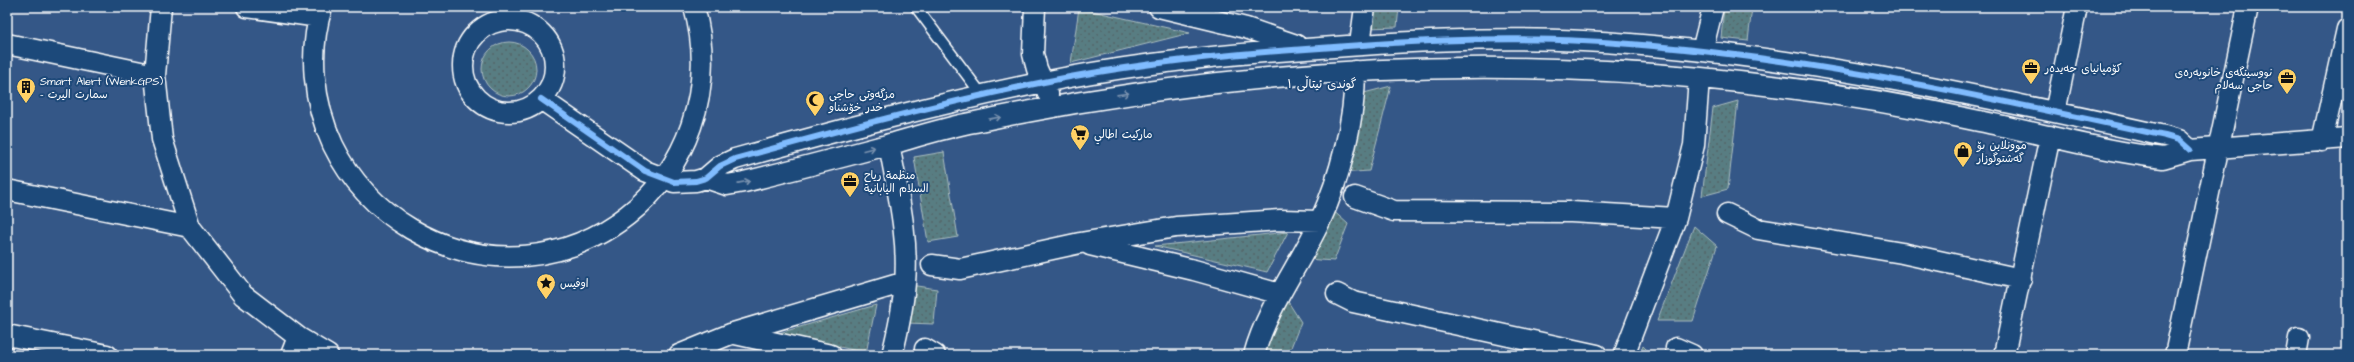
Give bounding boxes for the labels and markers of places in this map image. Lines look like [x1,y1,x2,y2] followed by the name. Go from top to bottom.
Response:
[2020,57,2042,85] office icon: کۆمپانیای حەیدەر
[2044,61,2122,76] place label: کۆمپانیای حەیدەر
[2175,65,2273,94] place label: نووسینگەی خانوبەرەی حاجی سەلام
[2276,67,2298,95] office icon: نووسینگەی خانوبەرەی حاجی سەلام
[40,74,163,102] place label: Smart Alert (WenkGPS) - سمارت اليرت
[15,76,37,104] building icon: Smart Alert (WenkGPS) - سمارت اليرت
[828,87,895,115] place label: مزگه‌وتی حاجی خدر خۆشناو
[804,89,826,117] mosque icon: مزگه‌وتی حاجی خدر خۆشناو
[1069,123,1091,151] supermarket icon: ماركيت اطالي
[1094,127,1152,145] place label: ماركيت اطالي
[1976,138,2027,166] place label: موونلاین بۆ گەشتوگوزار
[1952,140,1974,168] shop icon: موونلاین بۆ گەشتوگوزار
[864,168,929,197] place label: منظمة رياح السلام اليابانية
[839,170,861,198] office icon: منظمة رياح السلام اليابانية
[535,272,557,300] place icon: اوفيس
[560,276,588,291] place label: اوفيس

